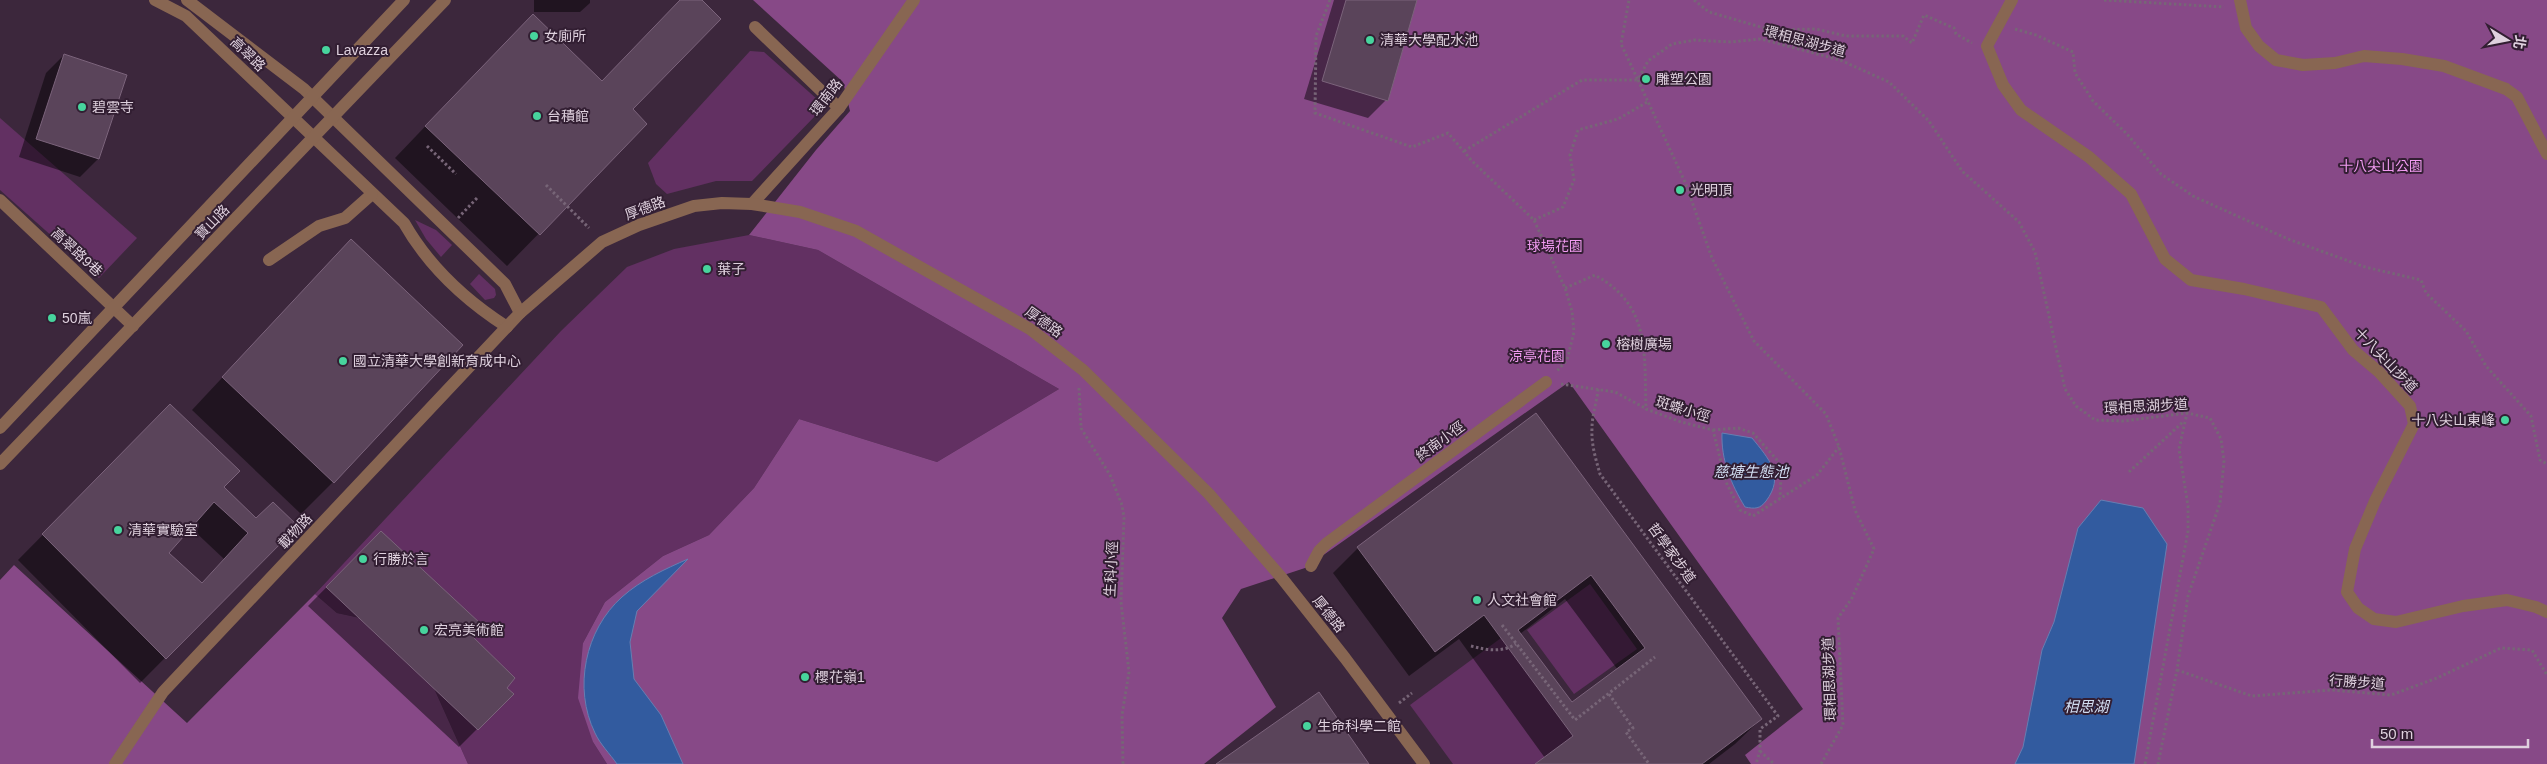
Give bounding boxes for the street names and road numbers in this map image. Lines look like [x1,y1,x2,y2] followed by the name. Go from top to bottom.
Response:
[1762,22,1848,60] street label: 環相思湖步道
[227,34,269,74] street label: 高翠路
[807,76,845,118] street label: 環南路
[623,193,667,223] street label: 厚德路
[192,201,232,243] street label: 寶山路
[48,224,106,280] street label: 高翠路9巷
[1022,303,1066,341] street label: 厚德路
[2351,324,2421,396] street label: 十八尖山步道
[1654,393,1712,425] street label: 斑蝶小徑
[2104,396,2188,416] street label: 環相思湖步道
[1413,418,1467,464] street label: 終南小徑
[275,510,315,552] street label: 載物路
[1645,520,1699,586] street label: 哲學家步道
[1102,541,1120,597] street label: 生科小徑
[1310,593,1348,635] street label: 厚德路
[1820,637,1838,721] street label: 環相思湖步道
[2329,672,2385,692] street label: 行勝步道

